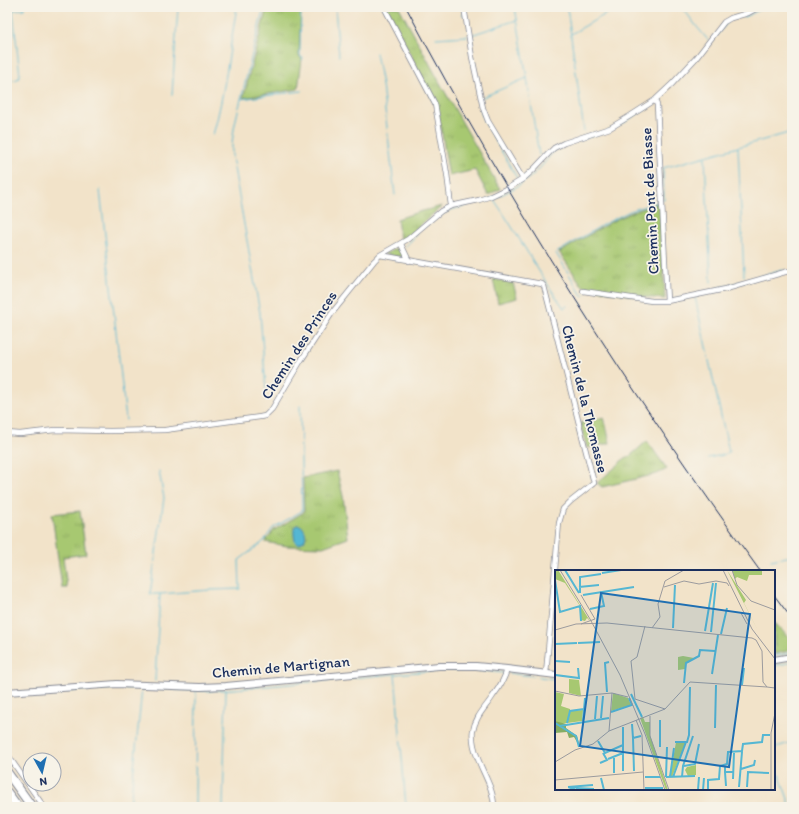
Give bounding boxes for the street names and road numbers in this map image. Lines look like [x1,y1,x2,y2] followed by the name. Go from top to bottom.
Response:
[637,127,663,275] street label: Chemin Pont de Biasse
[257,287,341,403] street label: Chemin des Princes
[558,323,612,475] street label: Chemin de la Thomasse
[211,652,351,682] street label: Chemin de Martignan

